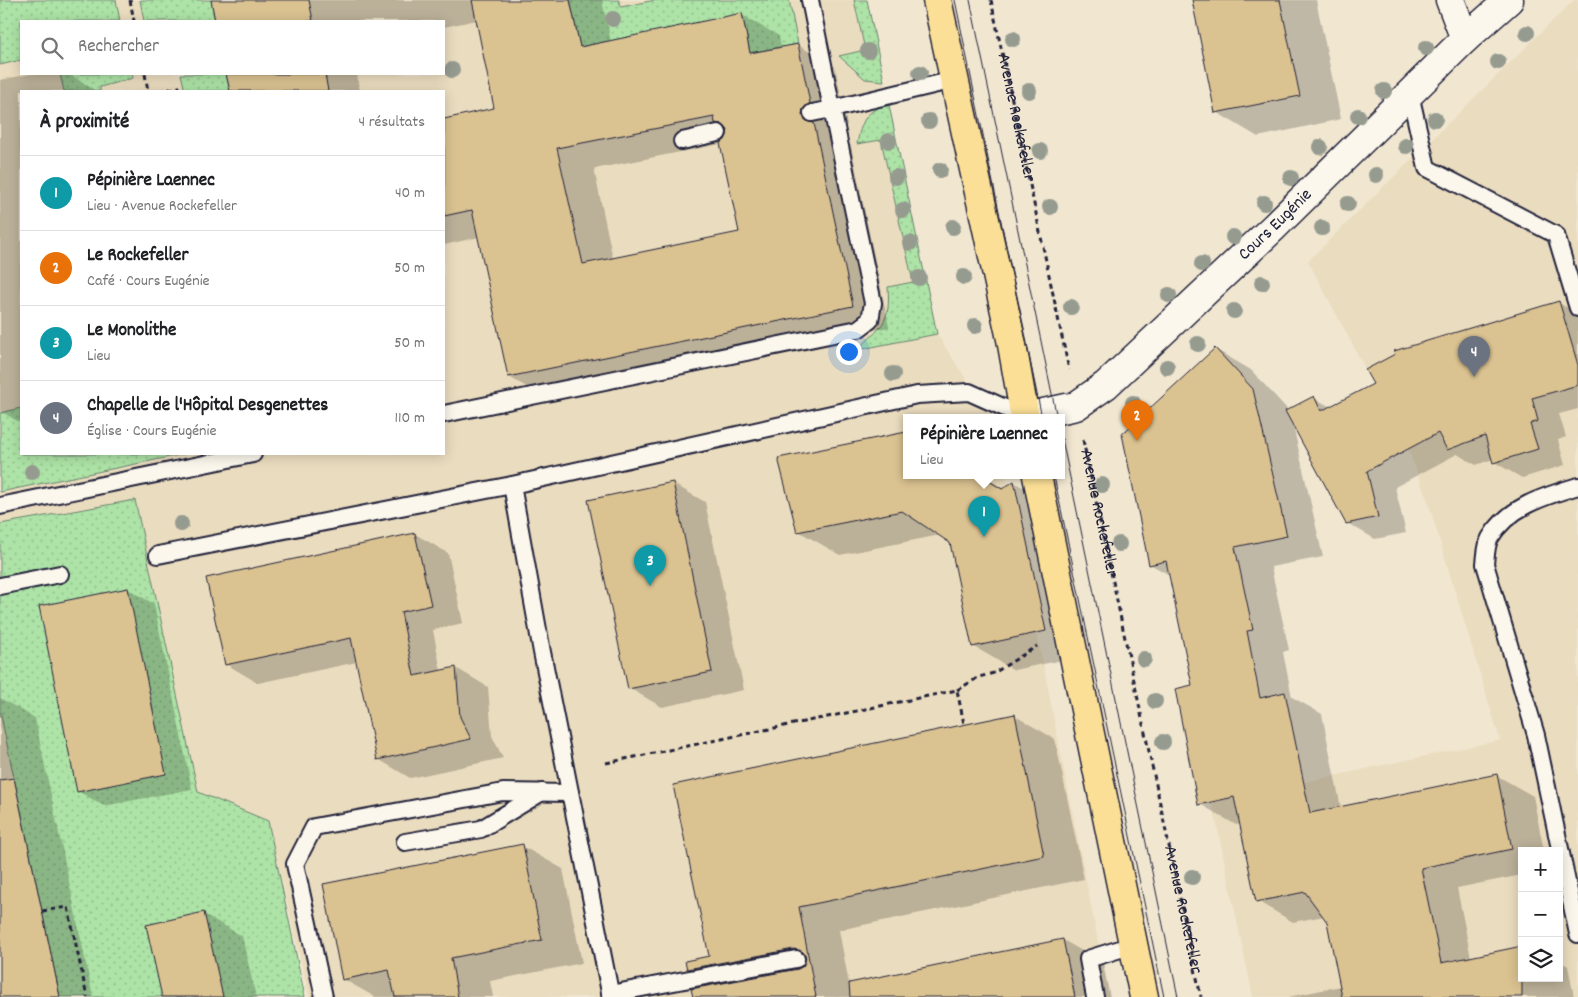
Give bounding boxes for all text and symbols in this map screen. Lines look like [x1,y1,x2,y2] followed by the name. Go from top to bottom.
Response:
[20,20,445,75] search box
[38,34,66,62] icon: search
[78,34,159,61] text: Rechercher
[990,51,1041,184] street label: Avenue Rockefeller
[40,108,129,138] text: À proximité
[358,111,425,134] text: 4 résultats
[87,168,215,195] text: Pépinière Laennec
[54,182,58,205] text: 1
[395,182,425,205] text: 40 m
[1233,183,1318,267] street label: Cours Eugénie
[87,195,237,218] text: Lieu · Avenue Rockefeller
[87,243,188,270] text: Le Rockefeller
[53,257,60,280] text: 2
[394,257,425,280] text: 50 m
[87,270,210,293] text: Café · Cours Eugénie
[87,318,176,345] text: Le Monolithe
[52,332,60,355] text: 3
[394,332,425,355] text: 50 m
[1458,336,1490,377] pin: 4
[836,339,862,365] your location
[87,345,110,368] text: Lieu
[87,393,328,420] text: Chapelle de l'Hôpital Desgenettes
[1121,400,1153,441] pin: 2
[53,407,59,430] text: 4
[395,407,425,430] text: 110 m
[903,414,1065,479] popup
[87,420,216,443] text: Église · Cours Eugénie
[920,422,1048,449] text: Pépinière Laennec
[1073,447,1124,580] street label: Avenue Rockefeller
[920,449,943,472] text: Lieu
[968,496,1000,537] pin: 1
[634,545,666,586] pin: 3
[1157,843,1208,976] street label: Avenue Rockefeller
[1518,847,1563,982] map controls
[1518,847,1563,892] button: +
[1518,892,1563,937] button: −
[1518,937,1563,982] button: layers

